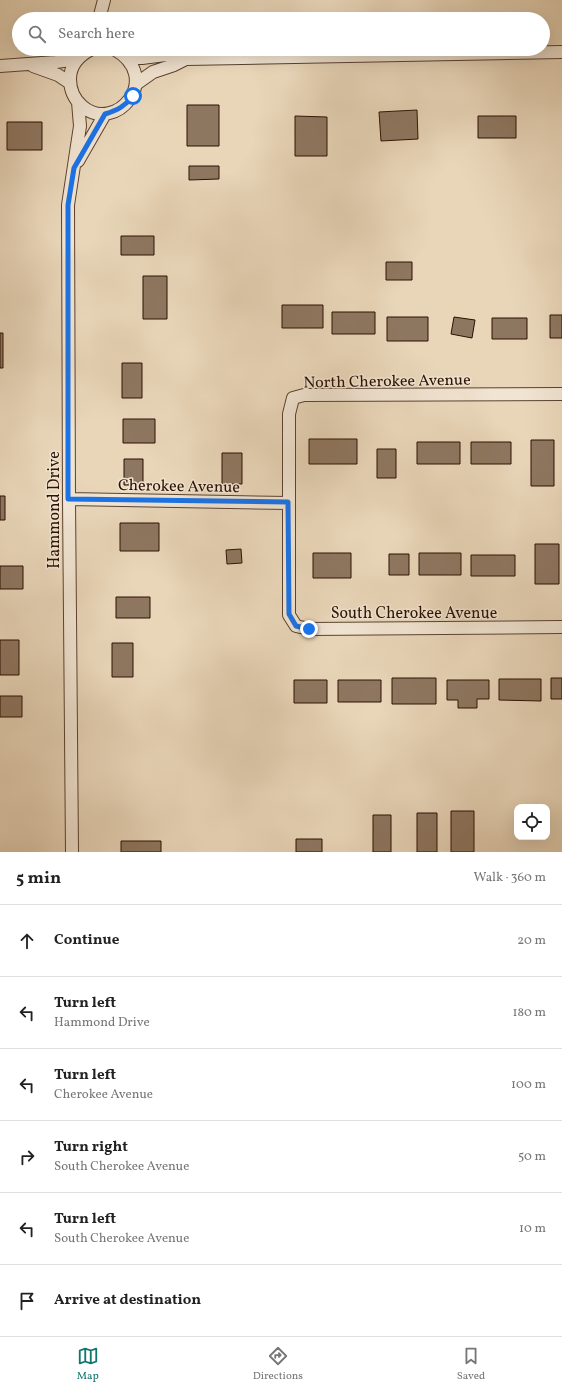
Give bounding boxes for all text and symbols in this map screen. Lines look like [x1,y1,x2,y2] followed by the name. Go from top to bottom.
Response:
[12,12,550,56] search box
[26,23,48,45] icon: search
[58,24,135,45] text: Search here
[124,87,142,105] route start
[303,370,471,394] street label: North Cherokee Avenue
[44,451,66,569] street label: Hammond Drive
[118,475,240,499] street label: Cherokee Avenue
[331,603,497,625] street label: South Cherokee Avenue
[300,620,318,638] route end
[514,804,550,840] map controls
[514,804,550,840] button: locate
[16,867,61,890] text: 5 min
[474,869,546,887] text: Walk · 360 m
[16,930,38,952] icon: ahead
[54,930,119,951] text: Continue
[517,932,546,950] text: 20 m
[54,993,116,1014] text: Turn left
[16,1002,38,1024] icon: left
[512,1004,546,1022] text: 180 m
[54,1014,150,1032] text: Hammond Drive
[54,1065,116,1086] text: Turn left
[16,1074,38,1096] icon: left
[511,1076,546,1094] text: 100 m
[54,1086,153,1104] text: Cherokee Avenue
[54,1137,128,1158] text: Turn right
[16,1146,38,1168] icon: right
[518,1148,546,1166] text: 50 m
[54,1158,189,1176] text: South Cherokee Avenue
[54,1209,116,1230] text: Turn left
[16,1218,38,1240] icon: left
[519,1220,546,1238] text: 10 m
[54,1230,189,1248] text: South Cherokee Avenue
[16,1290,38,1312] icon: arrive
[54,1290,201,1311] text: Arrive at destination
[77,1345,99,1384] tab: Map
[253,1345,303,1384] tab: Directions
[457,1345,485,1384] tab: Saved

